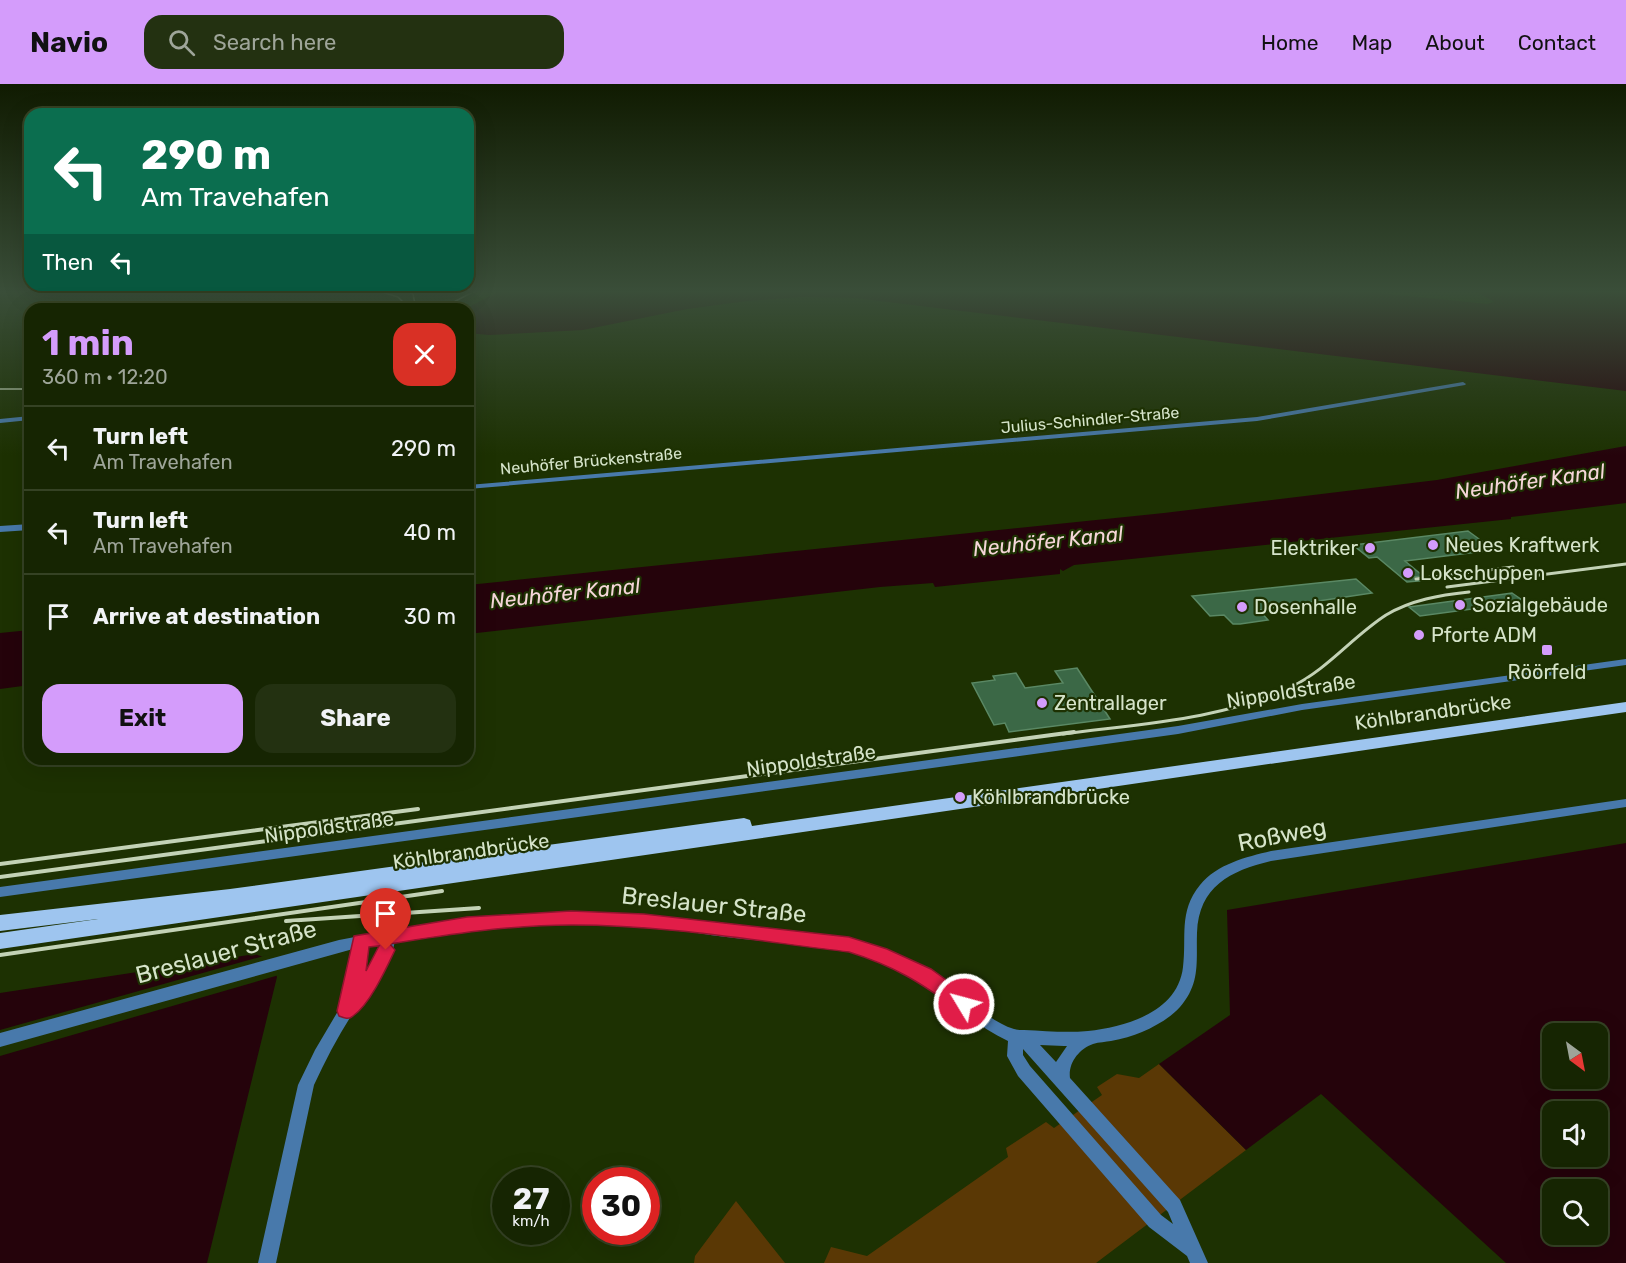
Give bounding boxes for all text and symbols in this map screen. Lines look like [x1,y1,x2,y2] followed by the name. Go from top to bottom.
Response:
[144,15,564,69] search box
[30,26,108,59] text: Navio
[165,26,198,59] icon: search
[213,29,336,56] text: Search here
[1261,30,1318,55] text: Home
[1351,30,1392,55] text: Map
[1425,30,1485,55] text: About
[1518,30,1596,55] text: Contact
[141,130,271,180] text: 290 m
[42,132,120,210] icon: left
[141,181,330,213] text: Am Travehafen
[105,246,138,279] icon: left
[42,249,93,276] text: Then
[42,321,134,364] text: 1 min
[393,323,456,386] button: close
[42,365,168,389] text: 360 m · 12:20
[1000,403,1180,437] street label: Julius-Schindler-Straße
[93,423,188,450] text: Turn left
[42,432,75,465] icon: left
[391,435,456,462] text: 290 m
[499,444,683,478] street label: Neuhöfer Brückenstraße
[93,450,233,474] text: Am Travehafen
[1454,458,1607,504] water label: Neuhöfer Kanal
[93,507,188,534] text: Turn left
[42,516,75,549] icon: left
[403,519,456,546] text: 40 m
[972,521,1125,561] water label: Neuhöfer Kanal
[1445,533,1600,557] place label: Neues Kraftwerk
[93,534,233,558] text: Am Travehafen
[1271,536,1358,560] place label: Elektriker
[1426,538,1440,552] marker: Neues Kraftwerk
[1363,541,1377,555] marker: Elektriker
[1420,561,1545,585] place label: Lokschuppen
[1401,566,1415,580] marker: Lokschuppen
[489,573,642,613] water label: Neuhöfer Kanal
[1472,593,1608,617] place label: Sozialgebäude
[1254,595,1357,619] place label: Dosenhalle
[1453,598,1467,612] marker: Sozialgebäude
[42,600,75,633] icon: arrive
[1235,600,1249,614] marker: Dosenhalle
[93,603,320,630] text: Arrive at destination
[404,603,456,630] text: 30 m
[1431,623,1537,647] place label: Pforte ADM
[1412,628,1426,642] marker: Pforte ADM
[1540,643,1554,657] marker: Röörfeld
[1507,660,1587,684] place label: Röörfeld
[1225,669,1357,713] street label: Nippoldstraße
[42,684,243,753] button: Exit
[255,684,456,753] button: Share
[1353,689,1513,735] street label: Köhlbrandbrücke
[1054,691,1167,715] place label: Zentrallager
[1035,696,1049,710] marker: Zentrallager
[745,739,877,781] street label: Nippoldstraße
[972,785,1130,809] place label: Köhlbrandbrücke
[953,790,967,804] marker: Köhlbrandbrücke
[263,806,395,848] street label: Nippoldstraße
[1235,813,1329,857] street label: Roßweg
[391,828,551,874] street label: Köhlbrandbrücke
[620,881,808,929] street label: Breslauer Straße
[360,888,411,950] pin
[369,897,402,930] icon: arrive
[133,914,319,990] street label: Breslauer Straße
[932,972,996,1036] position arrow
[1542,1023,1608,1089] north arrow
[1542,1023,1608,1245] map controls
[1542,1101,1608,1167] button: sound
[582,1167,660,1245] speed limit sign: 30
[1542,1179,1608,1245] button: search
[513,1181,549,1217] text: 27
[512,1212,550,1230] text: km/h

